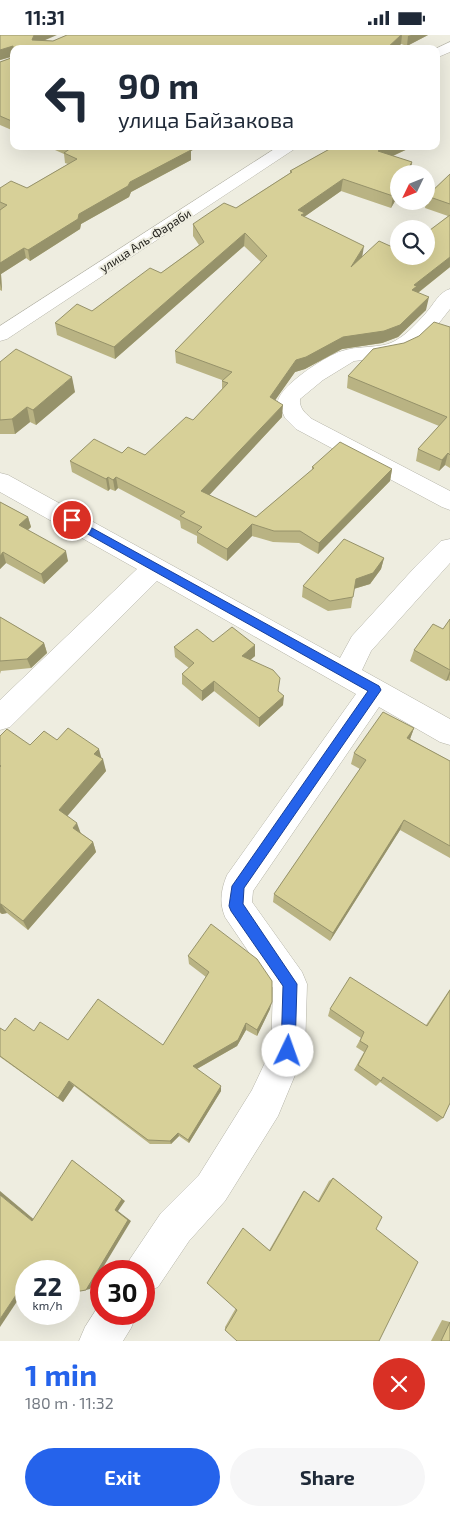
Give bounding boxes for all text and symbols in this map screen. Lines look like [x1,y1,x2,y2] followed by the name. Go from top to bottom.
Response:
[25,6,65,29] text: 11:31
[118,64,199,106] text: 90 m
[35,65,100,130] icon: left
[118,106,294,132] text: улица Байзакова
[390,165,435,210] north arrow
[390,165,435,265] map controls
[97,205,194,276] street label: улица Аль-Фараби
[390,220,435,265] button: search
[51,499,93,541] pin
[58,506,86,534] icon: arrive
[261,1024,313,1076] position arrow
[90,1260,155,1325] speed limit sign: 30
[33,1271,62,1301] text: 22
[33,1298,62,1312] text: km/h
[25,1356,97,1392] text: 1 min
[373,1358,425,1410] button: close
[25,1393,114,1412] text: 180 m · 11:32
[25,1448,220,1506] button: Exit
[230,1448,425,1506] button: Share

